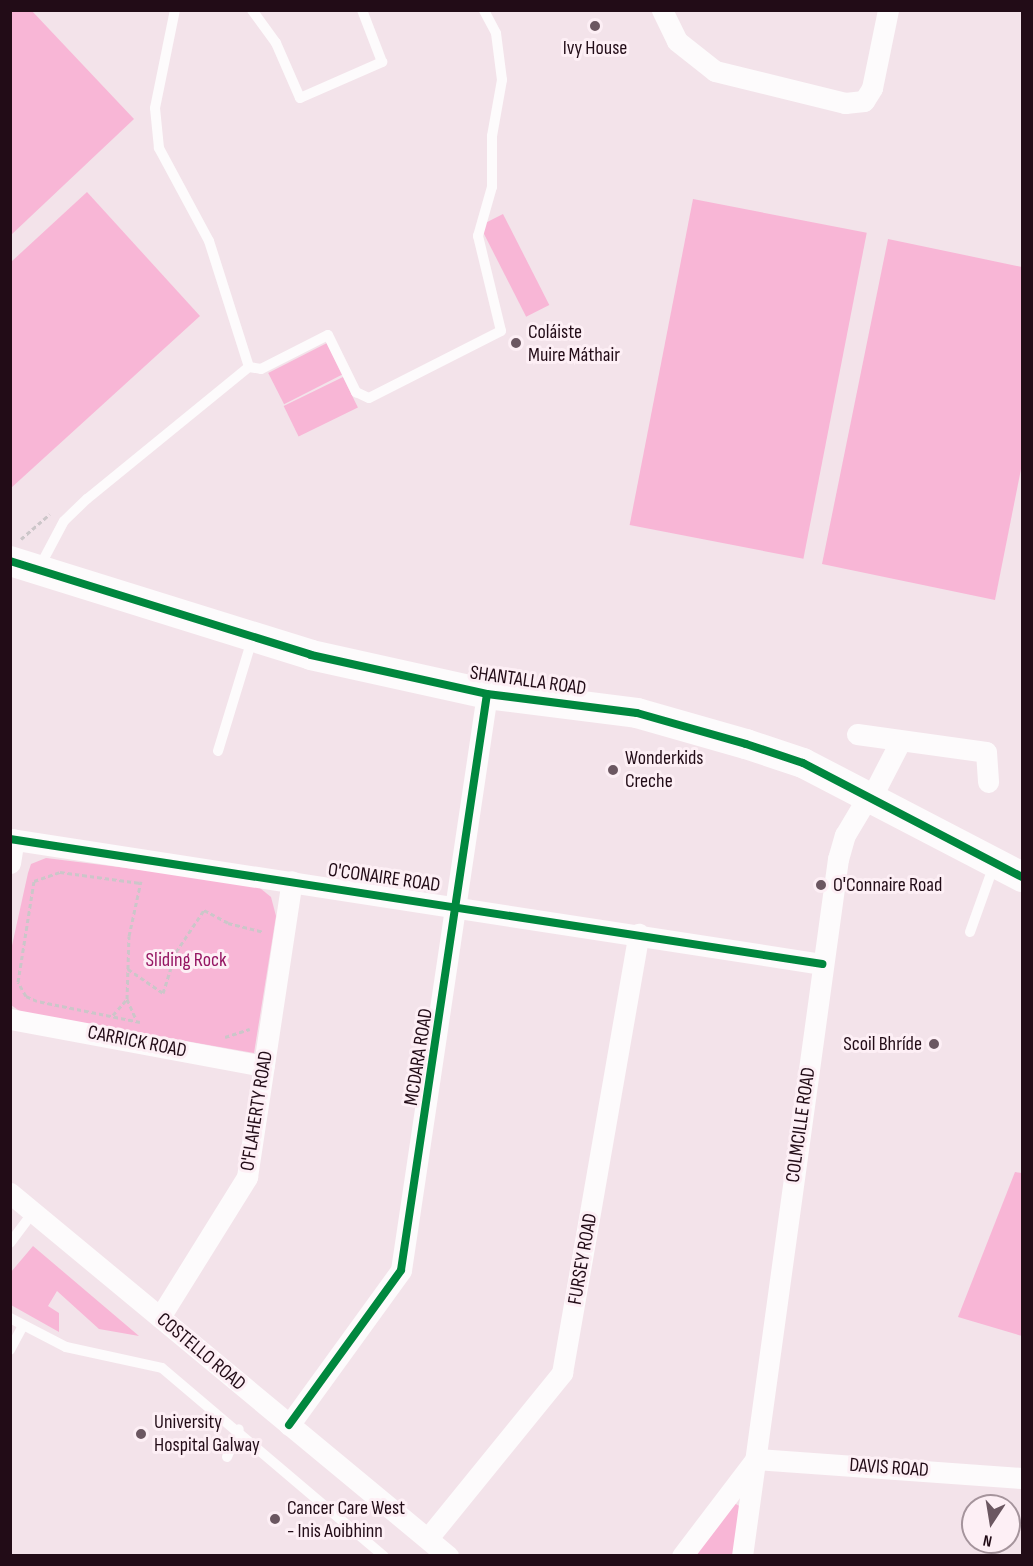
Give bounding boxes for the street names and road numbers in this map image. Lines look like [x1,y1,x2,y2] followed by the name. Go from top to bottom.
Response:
[468,661,588,701] street label: SHANTALLA ROAD
[326,858,442,898] street label: O'CONAIRE ROAD
[399,1007,439,1107] street label: MCDARA ROAD
[86,1021,188,1063] street label: CARRICK ROAD
[236,1049,278,1173] street label: O'FLAHERTY ROAD
[781,1066,821,1184] street label: COLMCILLE ROAD
[563,1211,603,1307] street label: FURSEY ROAD
[152,1308,250,1396] street label: COSTELLO ROAD
[848,1453,930,1483] street label: DAVIS ROAD

